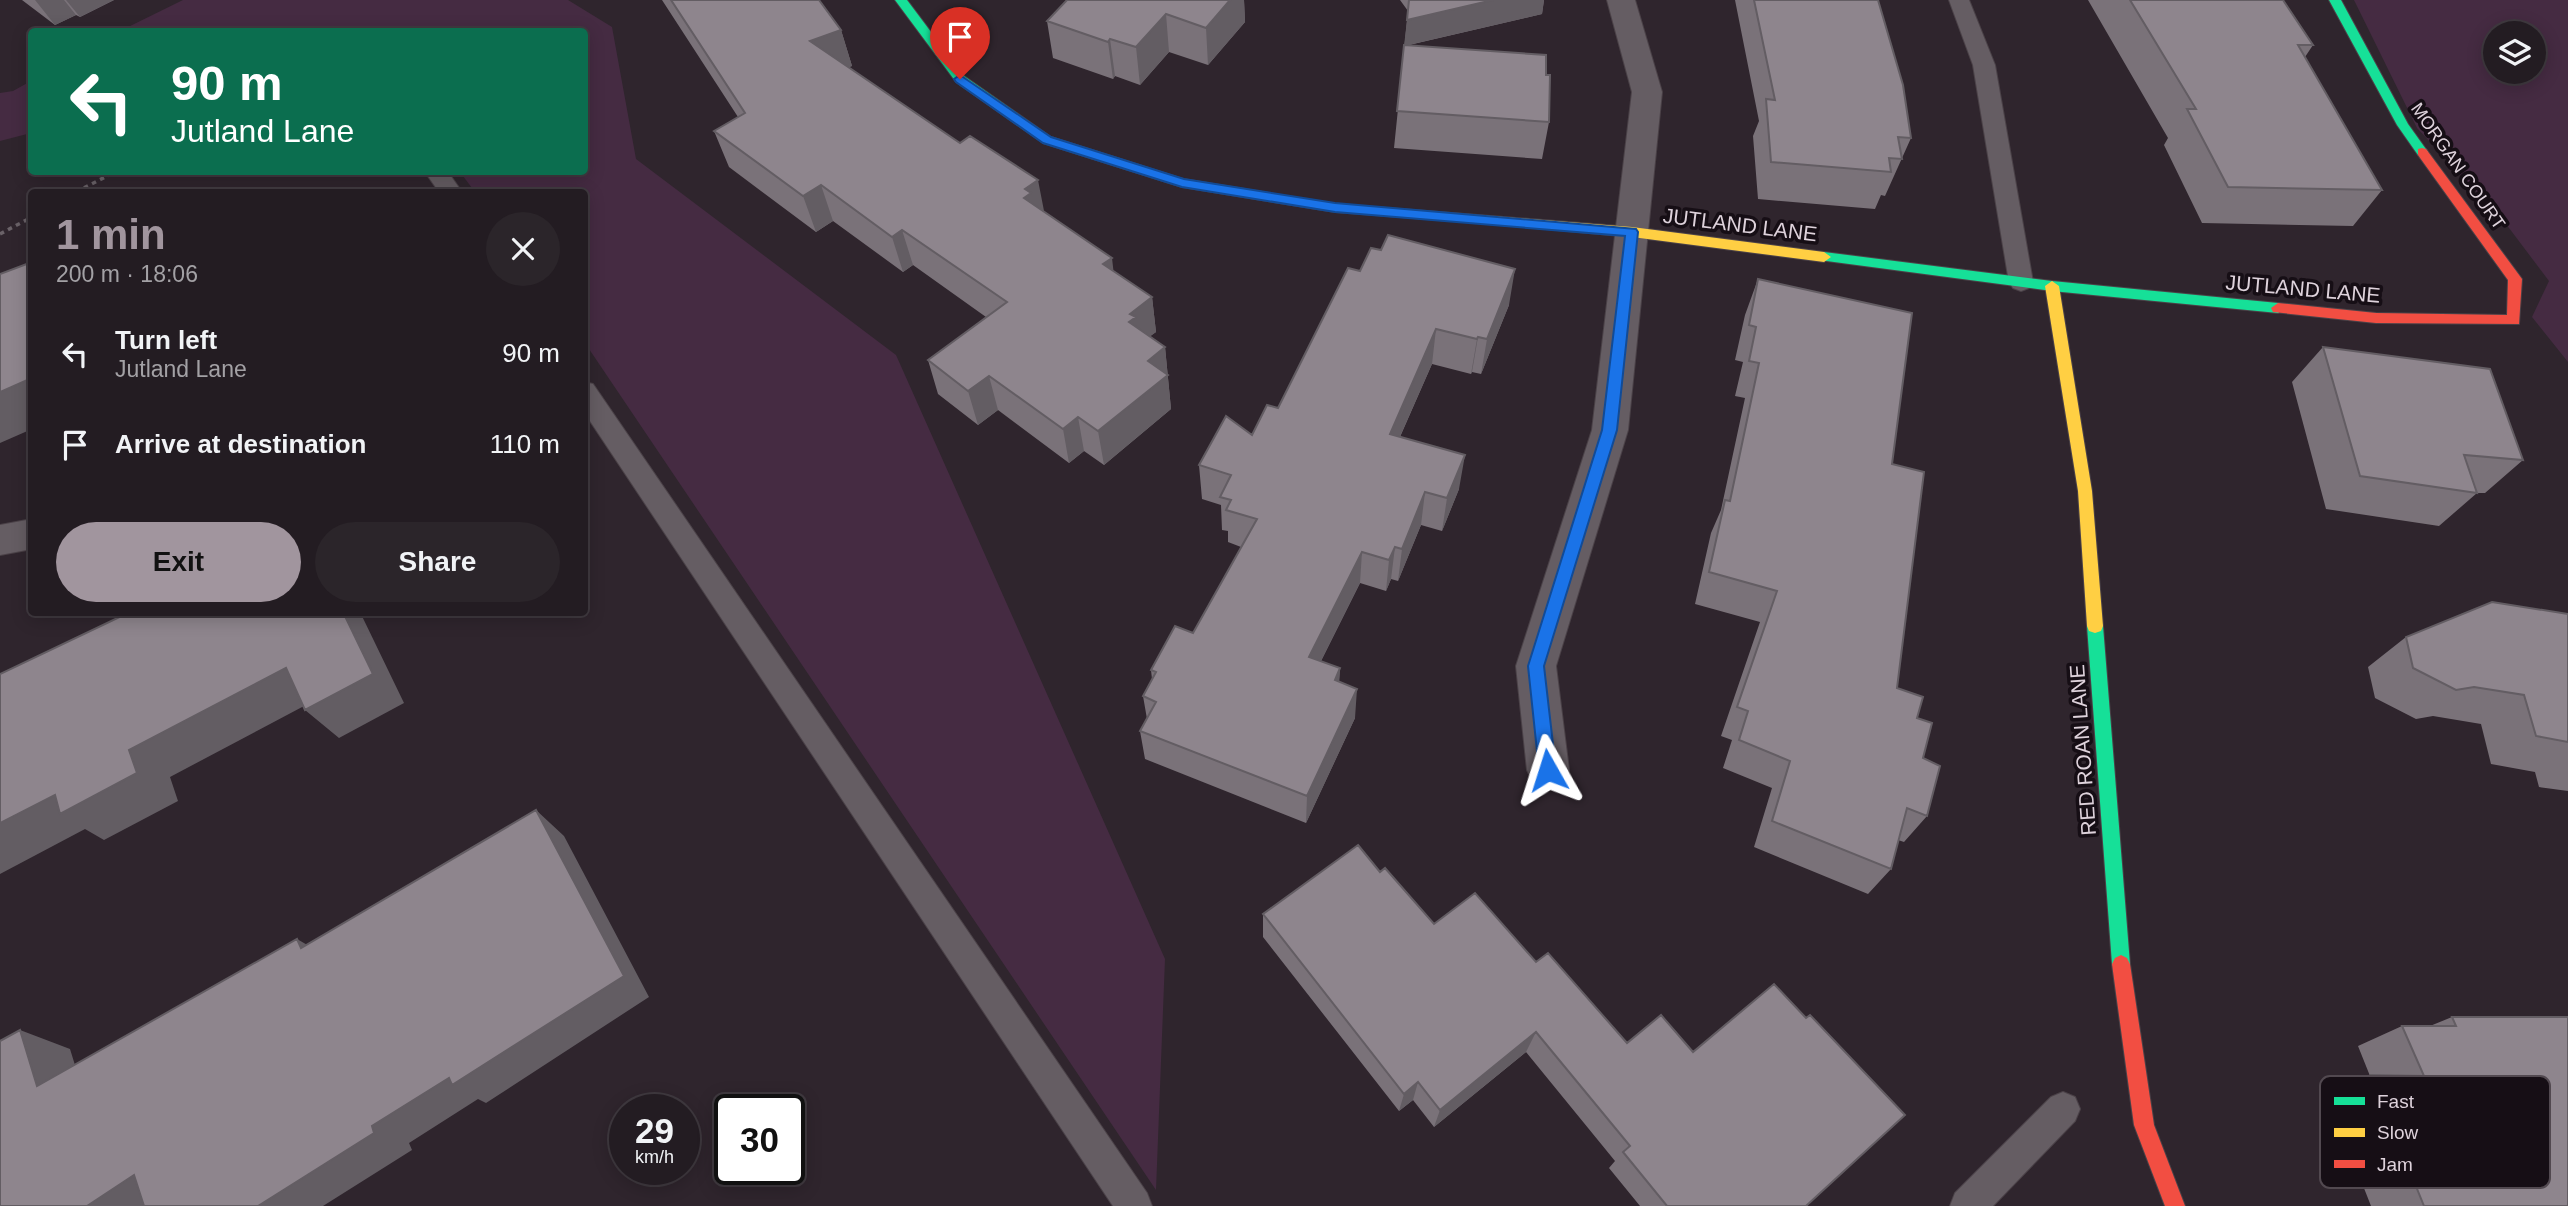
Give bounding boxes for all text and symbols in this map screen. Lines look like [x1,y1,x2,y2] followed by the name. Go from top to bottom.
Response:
[930,7,990,79] pin
[941,18,979,56] icon: arrive
[2483,21,2546,84] map controls
[2483,21,2546,84] button: layers
[56,56,147,147] icon: left
[171,56,283,110] text: 90 m
[2407,99,2509,233] street label: MORGAN COURT
[171,113,354,149] text: Jutland Lane
[1662,204,1818,245] street label: JUTLAND LANE
[56,211,166,258] text: 1 min
[486,212,560,286] button: close
[56,261,198,287] text: 200 m · 18:06
[2225,270,2381,307] street label: JUTLAND LANE
[115,325,217,355] text: Turn left
[56,335,94,373] icon: left
[502,338,560,368] text: 90 m
[115,356,247,382] text: Jutland Lane
[56,426,94,464] icon: arrive
[115,429,366,459] text: Arrive at destination
[490,429,560,459] text: 110 m
[56,522,301,602] button: Exit
[315,522,560,602] button: Share
[2065,664,2100,836] street label: RED ROAN LANE
[1511,733,1585,807] position arrow
[2320,1076,2550,1188] legend
[2377,1091,2415,1112] text: Fast
[714,1094,805,1185] speed limit sign: 30
[635,1111,674,1150] text: 29
[2377,1122,2418,1143] text: Slow
[635,1147,674,1167] text: km/h
[2377,1154,2413,1175] text: Jam

